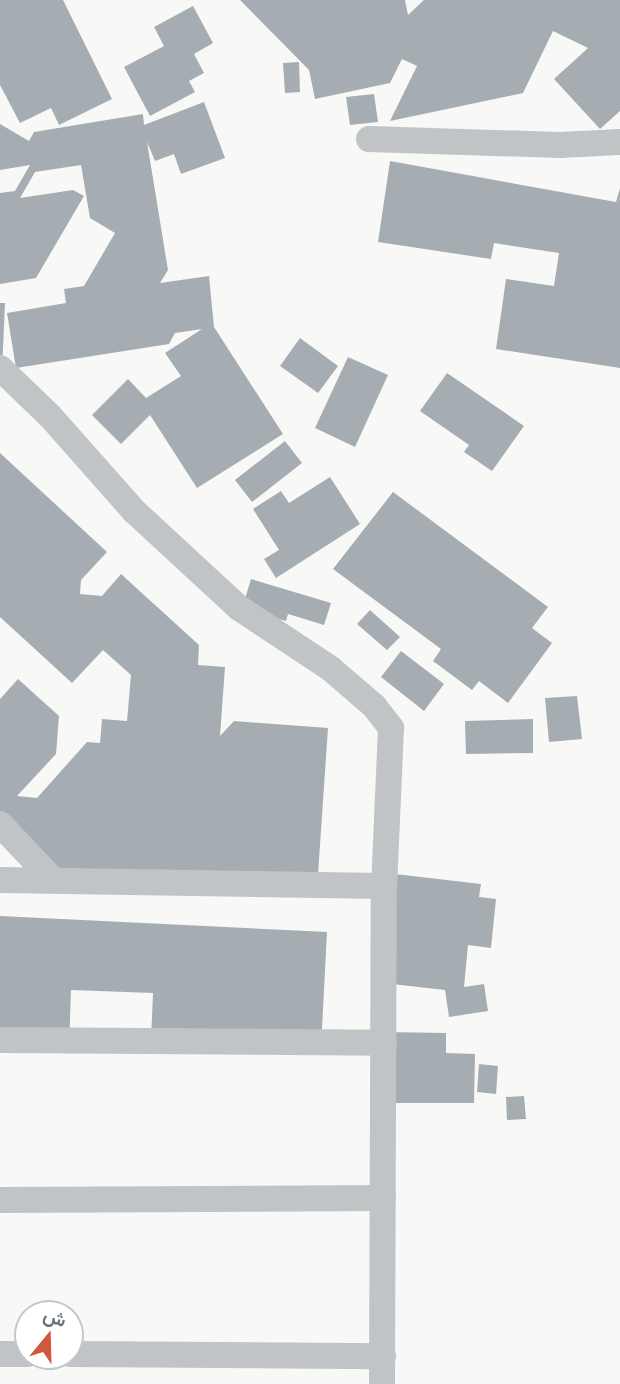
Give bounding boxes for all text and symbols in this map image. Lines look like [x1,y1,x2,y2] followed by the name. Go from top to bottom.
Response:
[14,1300,84,1370] north arrow
[40,1302,70,1332] text: ش

